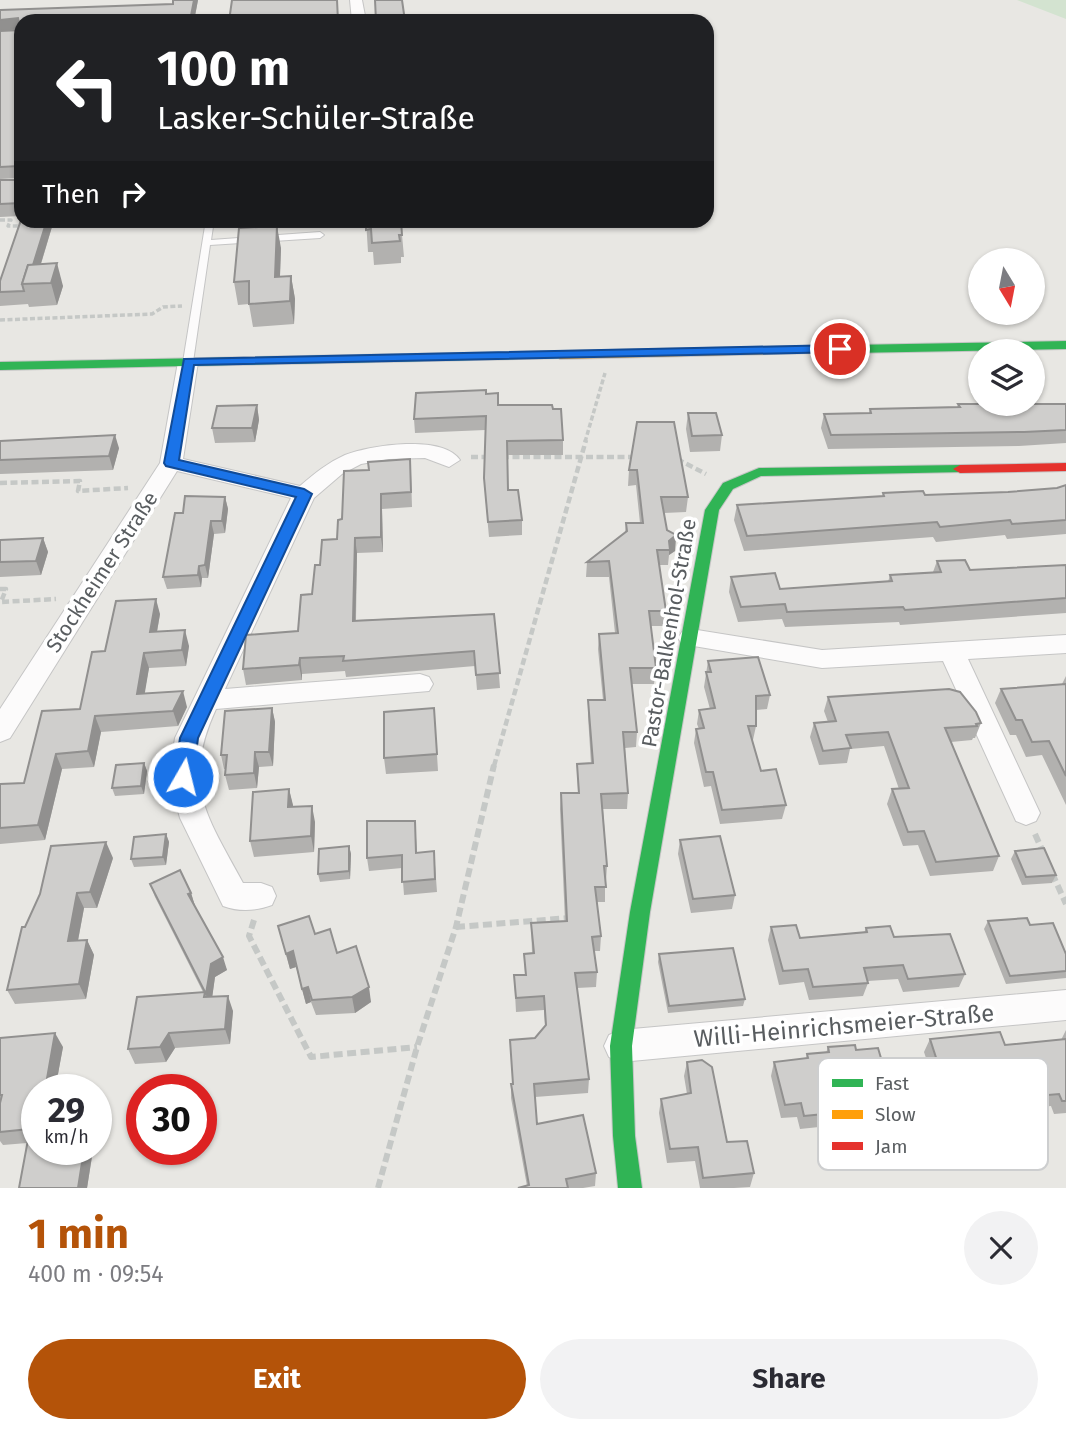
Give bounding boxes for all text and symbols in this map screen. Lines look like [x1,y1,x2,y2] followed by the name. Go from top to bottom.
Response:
[157,39,290,98] text: 100 m
[42,42,133,133] icon: left
[157,99,475,137] text: Lasker-Schüler-Straße
[114,175,152,213] icon: right
[42,179,100,210] text: Then
[968,248,1045,326] north arrow
[968,248,1045,416] map controls
[810,319,870,379] pin
[821,330,859,368] icon: arrive
[968,339,1045,416] button: layers
[40,487,164,657] street label: Stockheimer Straße
[636,517,702,749] street label: Pastor-Balkenhol-Straße
[146,740,220,814] position arrow
[693,999,995,1053] street label: Willi-Heinrichsmeier-Straße
[818,1058,1048,1170] legend
[875,1072,909,1095] text: Fast
[126,1074,217,1165] speed limit sign: 30
[48,1089,85,1131] text: 29
[875,1103,916,1126] text: Slow
[44,1126,89,1148] text: km/h
[875,1135,907,1158] text: Jam
[28,1209,129,1259] text: 1 min
[964,1211,1038,1285] button: close
[28,1260,163,1288] text: 400 m · 09:54
[28,1339,526,1419] button: Exit
[540,1339,1038,1419] button: Share

